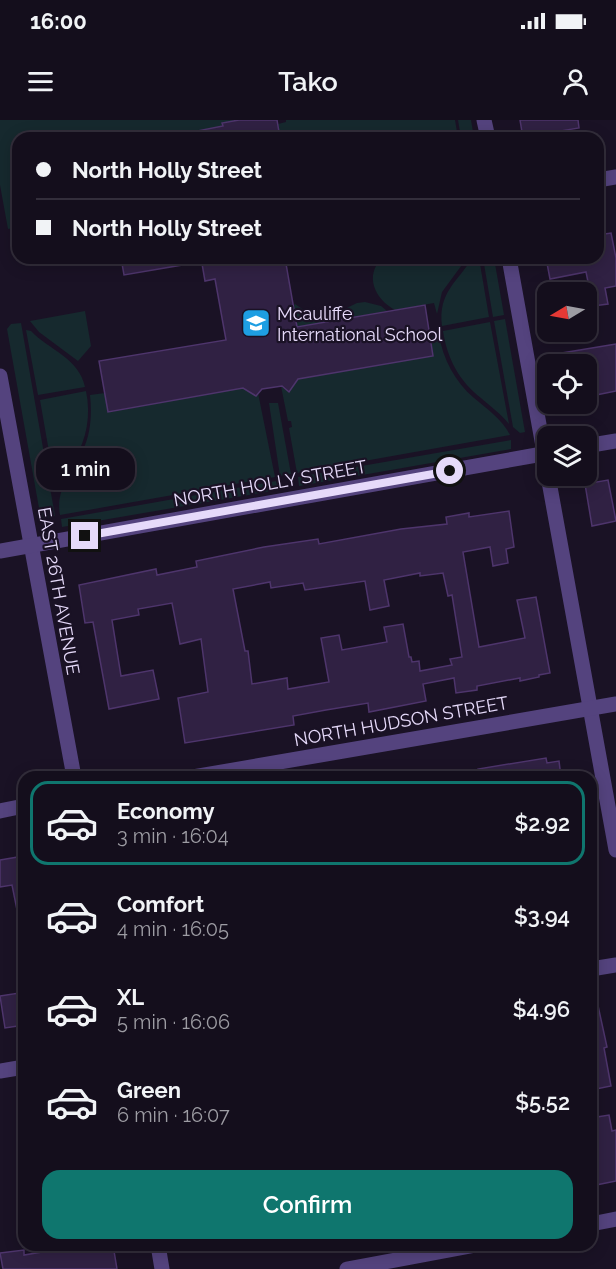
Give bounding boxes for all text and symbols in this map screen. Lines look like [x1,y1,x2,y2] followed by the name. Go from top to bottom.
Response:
[30,8,87,34] text: 16:00
[24,65,57,98] icon: menu
[559,65,592,98] icon: person
[278,66,338,97] text: Tako
[72,157,262,183] text: North Holly Street
[72,215,262,241] text: North Holly Street
[537,282,597,342] north arrow
[537,282,597,486] map controls
[277,303,442,345] place label: Mcauliffe International School
[240,307,272,339] school or university icon: Mcauliffe International School
[537,354,597,414] button: locate
[537,426,597,486] button: layers
[36,449,134,491] callout: 1 min
[172,456,368,510] street label: NORTH HOLLY STREET
[61,457,110,481] text: 1 min
[436,457,463,484] route start
[34,505,84,677] street label: EAST 26TH AVENUE
[71,522,98,549] route end
[292,692,510,750] street label: NORTH HUDSON STREET
[45,796,99,850] icon: car
[117,798,215,824] text: Economy
[514,810,570,836] text: $2.92
[117,824,229,848] text: 3 min · 16:04
[45,889,99,943] icon: car
[117,891,204,917] text: Comfort
[514,903,570,929] text: $3.94
[117,917,229,941] text: 4 min · 16:05
[45,982,99,1036] icon: car
[117,984,144,1010] text: XL
[513,996,570,1022] text: $4.96
[117,1010,230,1034] text: 5 min · 16:06
[45,1075,99,1129] icon: car
[117,1077,181,1103] text: Green
[515,1089,570,1115] text: $5.52
[117,1103,230,1127] text: 6 min · 16:07
[42,1170,573,1239] button: Confirm

